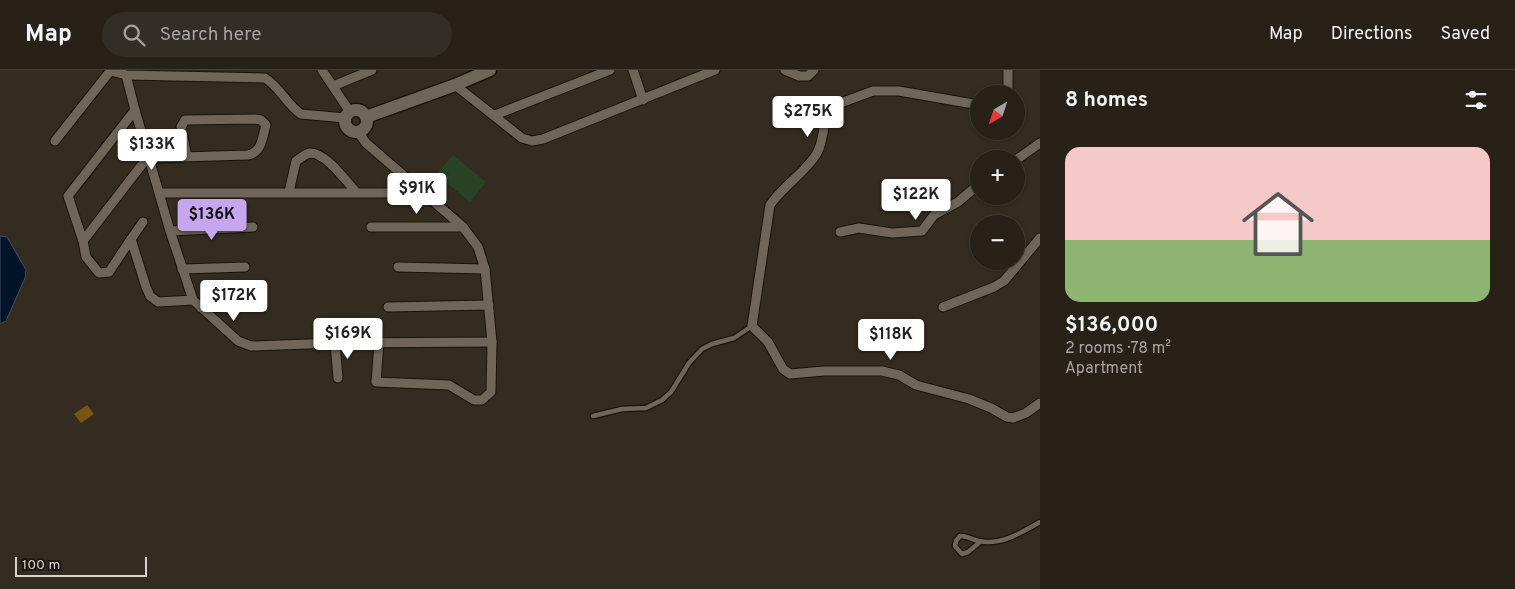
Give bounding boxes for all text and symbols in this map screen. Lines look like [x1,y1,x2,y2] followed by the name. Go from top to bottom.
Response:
[102,12,452,57] search box
[25,20,72,50] text: Map
[120,21,148,49] icon: search
[160,23,261,47] text: Search here
[1269,23,1303,46] text: Map
[1331,23,1413,46] text: Directions
[1441,23,1490,46] text: Saved
[970,85,1025,140] north arrow
[970,85,1025,270] map controls
[1462,86,1490,114] icon: filters
[1065,87,1148,114] text: 8 homes
[773,96,843,138] pin: $275K
[784,102,832,122] text: $275K
[117,128,187,171] pin: $133K
[129,135,175,155] text: $133K
[970,150,1025,205] button: +
[387,172,447,215] pin: $91K
[881,178,951,221] pin: $122K
[398,179,436,199] text: $91K
[1233,179,1323,269] icon: home
[893,185,939,205] text: $122K
[177,198,247,241] pin: $136K
[189,205,235,225] text: $136K
[970,215,1025,270] button: −
[199,280,269,322] pin: $172K
[211,286,257,306] text: $172K
[1065,312,1158,339] text: $136,000
[313,318,383,360] pin: $169K
[856,318,926,361] pin: $118K
[324,324,372,344] text: $169K
[869,325,913,345] text: $118K
[1065,339,1171,359] text: 2 rooms · 78 m²
[1065,359,1143,379] text: Apartment
[15,554,148,577] scale bar
[22,557,60,574] text: 100 m

